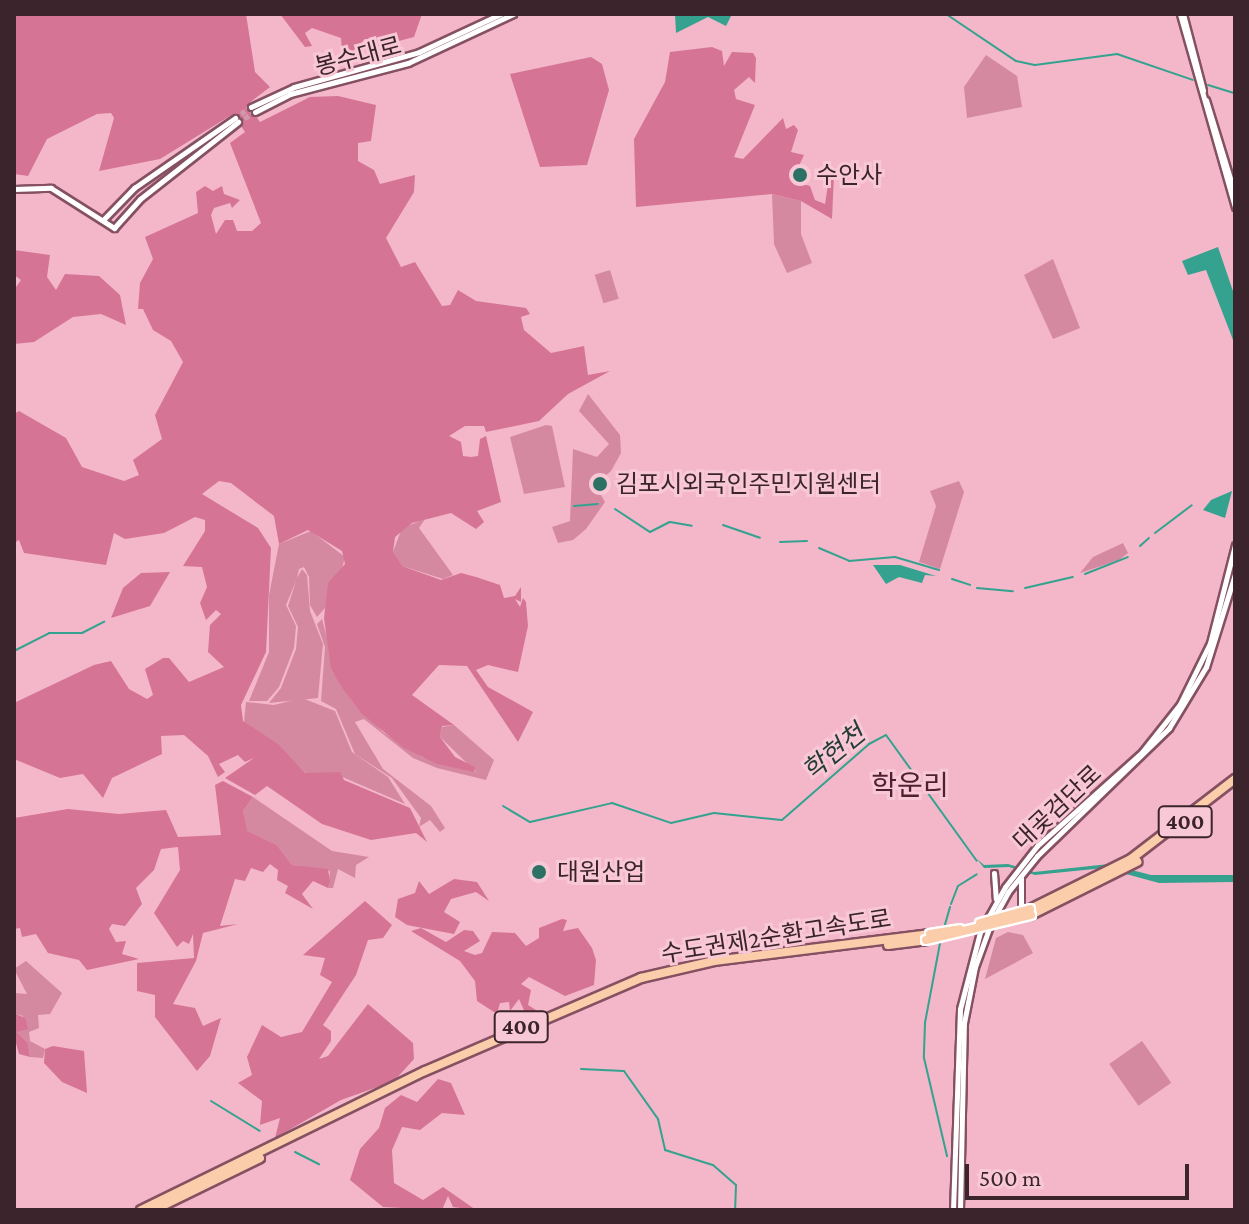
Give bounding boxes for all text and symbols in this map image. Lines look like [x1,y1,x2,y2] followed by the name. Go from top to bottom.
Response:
[312,31,404,81] street label: 봉수대로
[816,161,882,189] place label: 수안사
[791,166,809,184] marker: 수안사
[616,470,881,498] place label: 김포시외국인주민지원센터
[591,475,609,493] marker: 김포시외국인주민지원센터
[796,718,872,788] water label: 학현천
[1007,759,1107,855] street label: 대곶검단로
[871,769,949,803] district label: 학운리
[1157,804,1213,840] road number: 400
[557,858,645,886] place label: 대원산업
[528,861,550,883] marker: 대원산업
[659,904,893,968] street label: 수도권제2순환고속도로
[493,1009,549,1045] road number: 400
[969,1148,1193,1198] scale bar
[979,1164,1041,1191] text: 500 m

